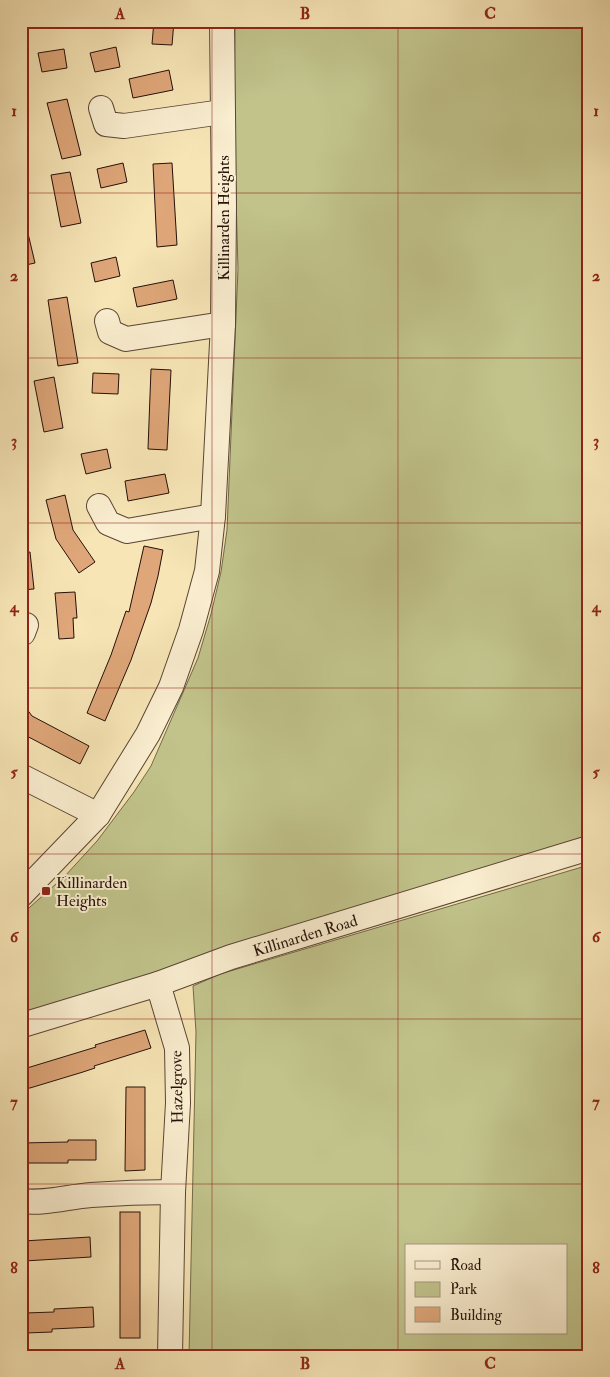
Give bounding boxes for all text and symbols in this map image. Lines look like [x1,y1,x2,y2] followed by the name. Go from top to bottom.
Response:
[114,4,126,24] text: A
[300,4,310,24] text: B
[484,4,496,24] text: C
[11,101,17,121] text: 1
[593,101,599,121] text: 1
[214,155,234,281] street label: Killinarden Heights
[10,266,18,286] text: 2
[592,266,600,286] text: 2
[11,431,17,451] text: 3
[593,431,599,451] text: 3
[9,597,20,617] text: 4
[591,597,602,617] text: 4
[10,762,18,782] text: 5
[592,762,600,782] text: 5
[56,873,127,911] place label: Killinarden Heights
[40,885,52,897] marker: Killinarden Heights
[251,911,360,961] street label: Killinarden Road
[10,927,20,947] text: 6
[592,927,602,947] text: 6
[166,1050,188,1124] street label: Hazelgrove
[10,1092,18,1112] text: 7
[592,1092,600,1112] text: 7
[405,1244,568,1334] legend
[450,1256,482,1275] text: Road
[10,1258,18,1278] text: 8
[592,1258,600,1278] text: 8
[450,1280,477,1299] text: Park
[450,1306,502,1325] text: Building
[114,1354,126,1374] text: A
[300,1354,310,1374] text: B
[484,1354,496,1374] text: C

